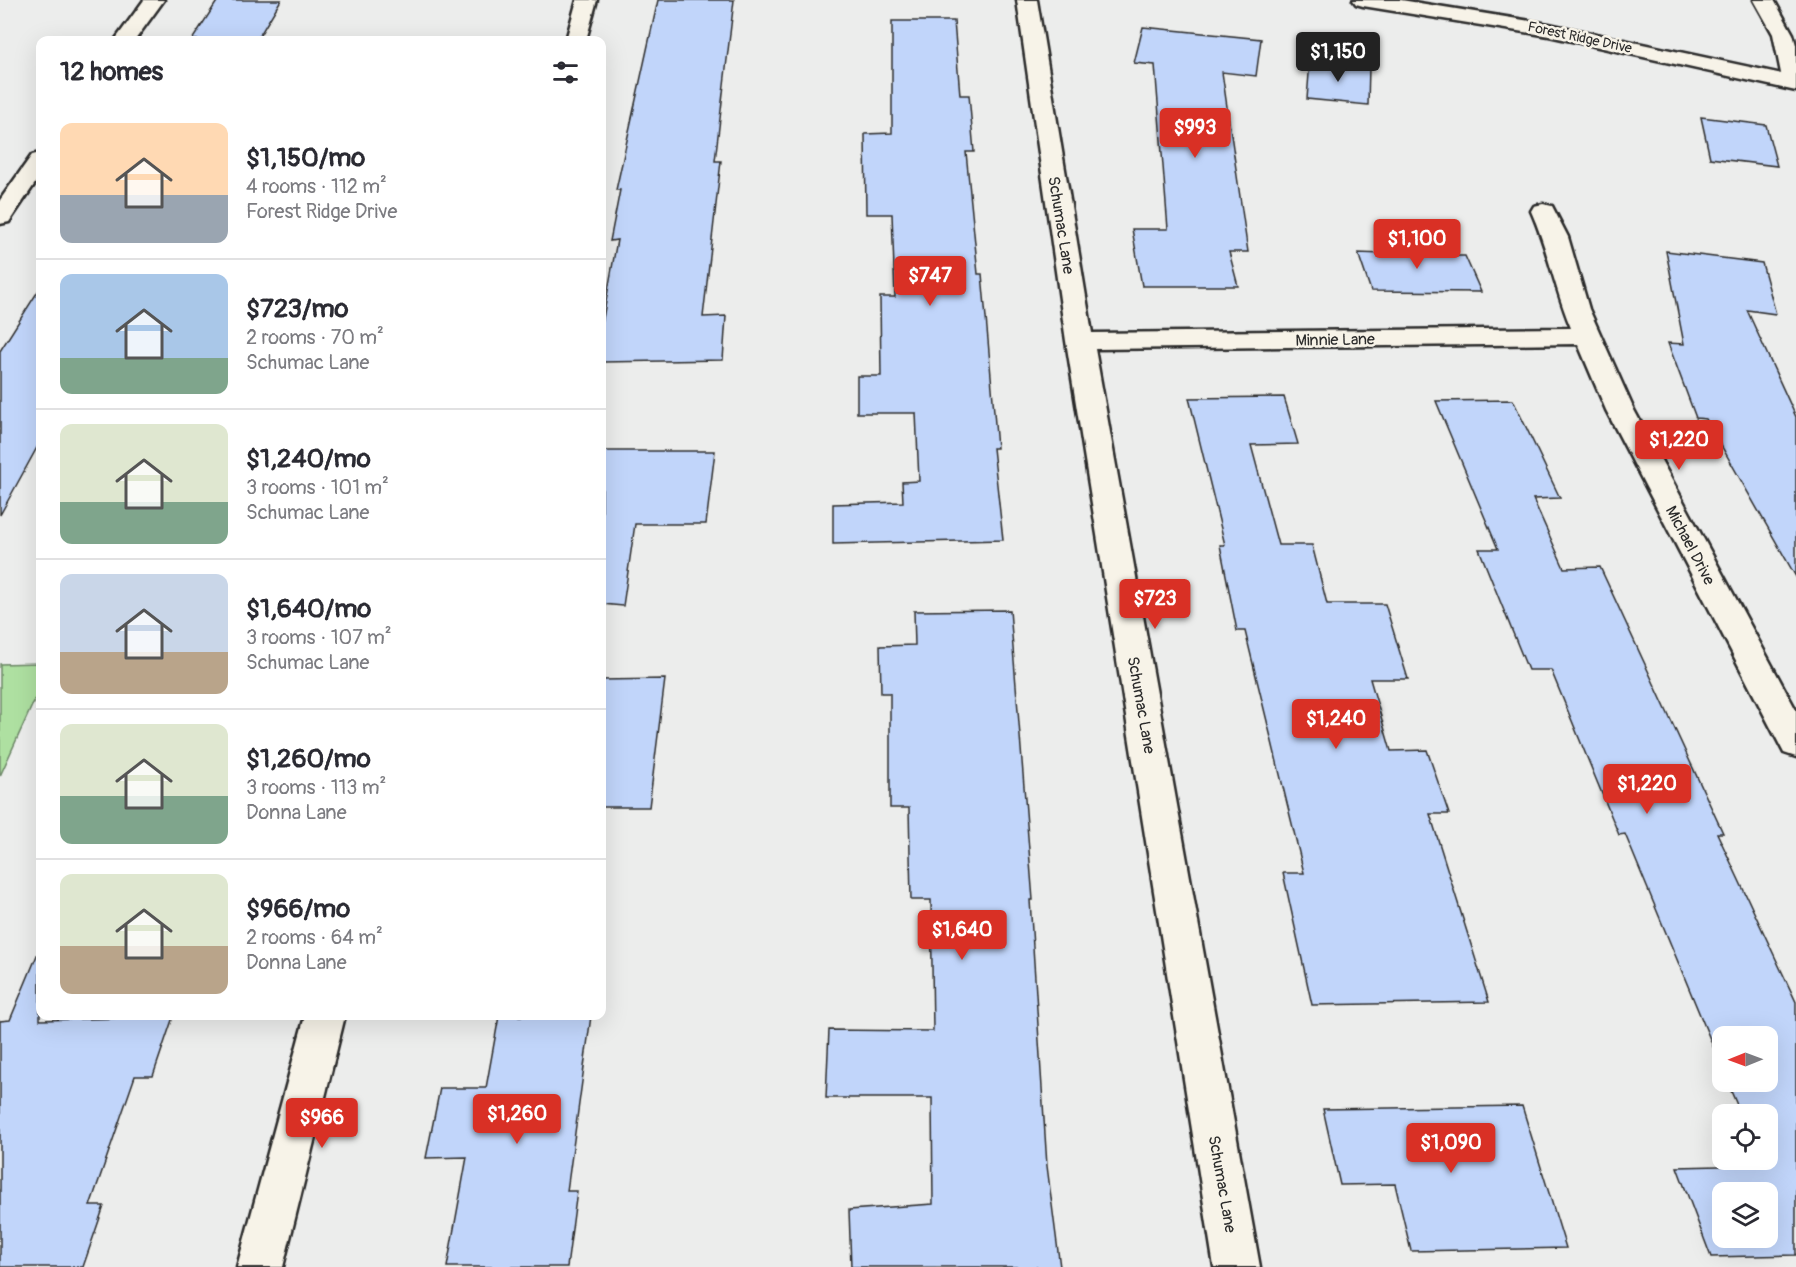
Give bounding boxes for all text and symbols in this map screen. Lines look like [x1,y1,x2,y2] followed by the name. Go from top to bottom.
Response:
[1526,18,1634,57] street label: Forest Ridge Drive
[1289,32,1387,83] pin: $1,150
[1310,39,1366,64] text: $1,150
[60,56,163,88] text: 12 homes
[549,56,582,89] icon: filters
[1159,108,1231,159] pin: $993
[1174,115,1216,140] text: $993
[246,142,365,174] text: $1,150/mo
[108,147,180,219] icon: home
[246,174,387,199] text: 4 rooms · 112 m²
[1043,175,1079,276] street label: Schumac Lane
[246,199,397,224] text: Forest Ridge Drive
[1368,219,1466,270] pin: $1,100
[1388,226,1446,251] text: $1,100
[894,256,966,307] pin: $747
[908,263,952,288] text: $747
[246,293,349,325] text: $723/mo
[108,298,180,370] icon: home
[246,325,384,350] text: 2 rooms · 70 m²
[1295,329,1375,351] street label: Minnie Lane
[246,350,369,375] text: Schumac Lane
[1630,420,1728,471] pin: $1,220
[1649,427,1709,452] text: $1,220
[246,443,371,475] text: $1,240/mo
[108,448,180,520] icon: home
[246,475,389,500] text: 3 rooms · 101 m²
[246,500,369,525] text: Schumac Lane
[1661,502,1719,589] street label: Michael Drive
[1119,579,1191,630] pin: $723
[1133,586,1177,611] text: $723
[246,593,371,625] text: $1,640/mo
[108,598,180,670] icon: home
[246,625,392,650] text: 3 rooms · 107 m²
[246,650,369,675] text: Schumac Lane
[1123,655,1159,756] street label: Schumac Lane
[1287,699,1385,750] pin: $1,240
[1306,706,1366,731] text: $1,240
[246,743,371,775] text: $1,260/mo
[108,748,180,820] icon: home
[1598,764,1696,815] pin: $1,220
[1617,771,1677,796] text: $1,220
[246,775,386,800] text: 3 rooms · 113 m²
[246,800,347,825] text: Donna Lane
[246,893,350,925] text: $966/mo
[108,898,180,970] icon: home
[913,910,1011,961] pin: $1,640
[932,917,992,942] text: $1,640
[246,925,383,950] text: 2 rooms · 64 m²
[246,950,347,975] text: Donna Lane
[1712,1026,1778,1092] north arrow
[1712,1026,1778,1248] map controls
[468,1094,566,1145] pin: $1,260
[286,1098,358,1149] pin: $966
[487,1101,547,1126] text: $1,260
[1712,1104,1778,1170] button: locate
[300,1105,344,1130] text: $966
[1402,1123,1500,1174] pin: $1,090
[1420,1130,1482,1155] text: $1,090
[1204,1134,1240,1235] street label: Schumac Lane
[1712,1182,1778,1248] button: layers

